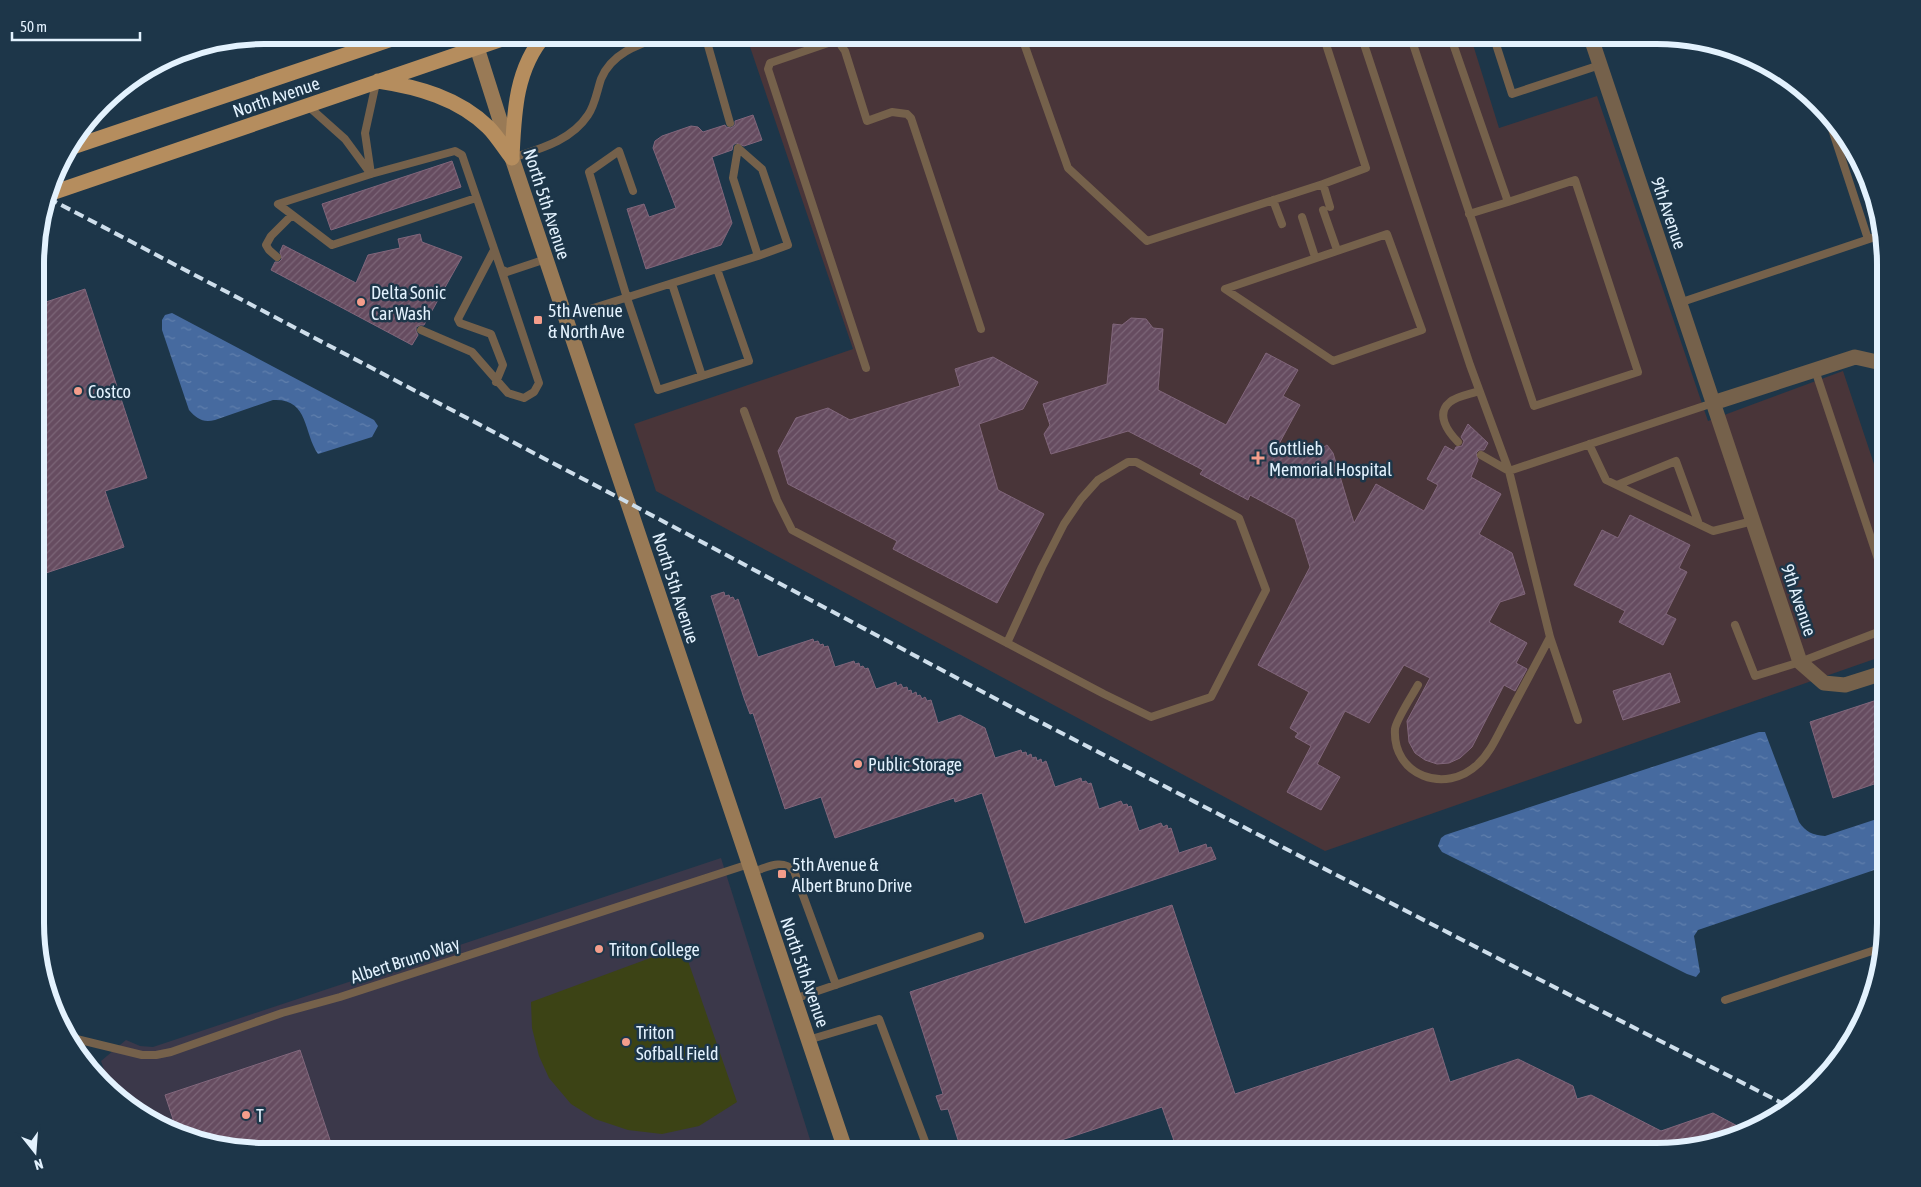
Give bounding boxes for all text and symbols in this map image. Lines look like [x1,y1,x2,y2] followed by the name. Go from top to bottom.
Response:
[12,10,140,42] scale bar
[20,18,47,35] text: 50 m
[230,72,322,122] street label: North Avenue
[519,146,575,262] street label: North 5th Avenue
[1647,174,1691,252] street label: 9th Avenue
[371,282,446,324] place label: Delta Sonic Car Wash
[355,296,367,308] marker: Delta Sonic Car Wash
[548,300,625,342] place label: 5th Avenue & North Ave
[532,314,544,326] marker: 5th Avenue & North Ave
[88,381,131,402] place label: Costco
[72,385,84,397] marker: Costco
[1269,438,1392,480] place label: Gottlieb Memorial Hospital
[1251,451,1265,465] marker: Gottlieb Memorial Hospital
[648,530,704,646] street label: North 5th Avenue
[1777,561,1821,639] street label: 9th Avenue
[868,754,962,775] place label: Public Storage
[852,758,864,770] marker: Public Storage
[792,854,912,896] place label: 5th Avenue & Albert Bruno Drive
[776,868,788,880] marker: 5th Avenue & Albert Bruno Drive
[776,914,834,1030] street label: North 5th Avenue
[348,932,462,988] street label: Albert Bruno Way
[609,939,700,960] place label: Triton College
[593,943,605,955] marker: Triton College
[636,1022,719,1064] place label: Triton Sofball Field
[620,1036,632,1048] marker: Triton Sofball Field
[256,1105,264,1126] place label: T
[240,1109,252,1121] marker: T
[10,1127,60,1177] north arrow
[33,1156,45,1173] text: N

